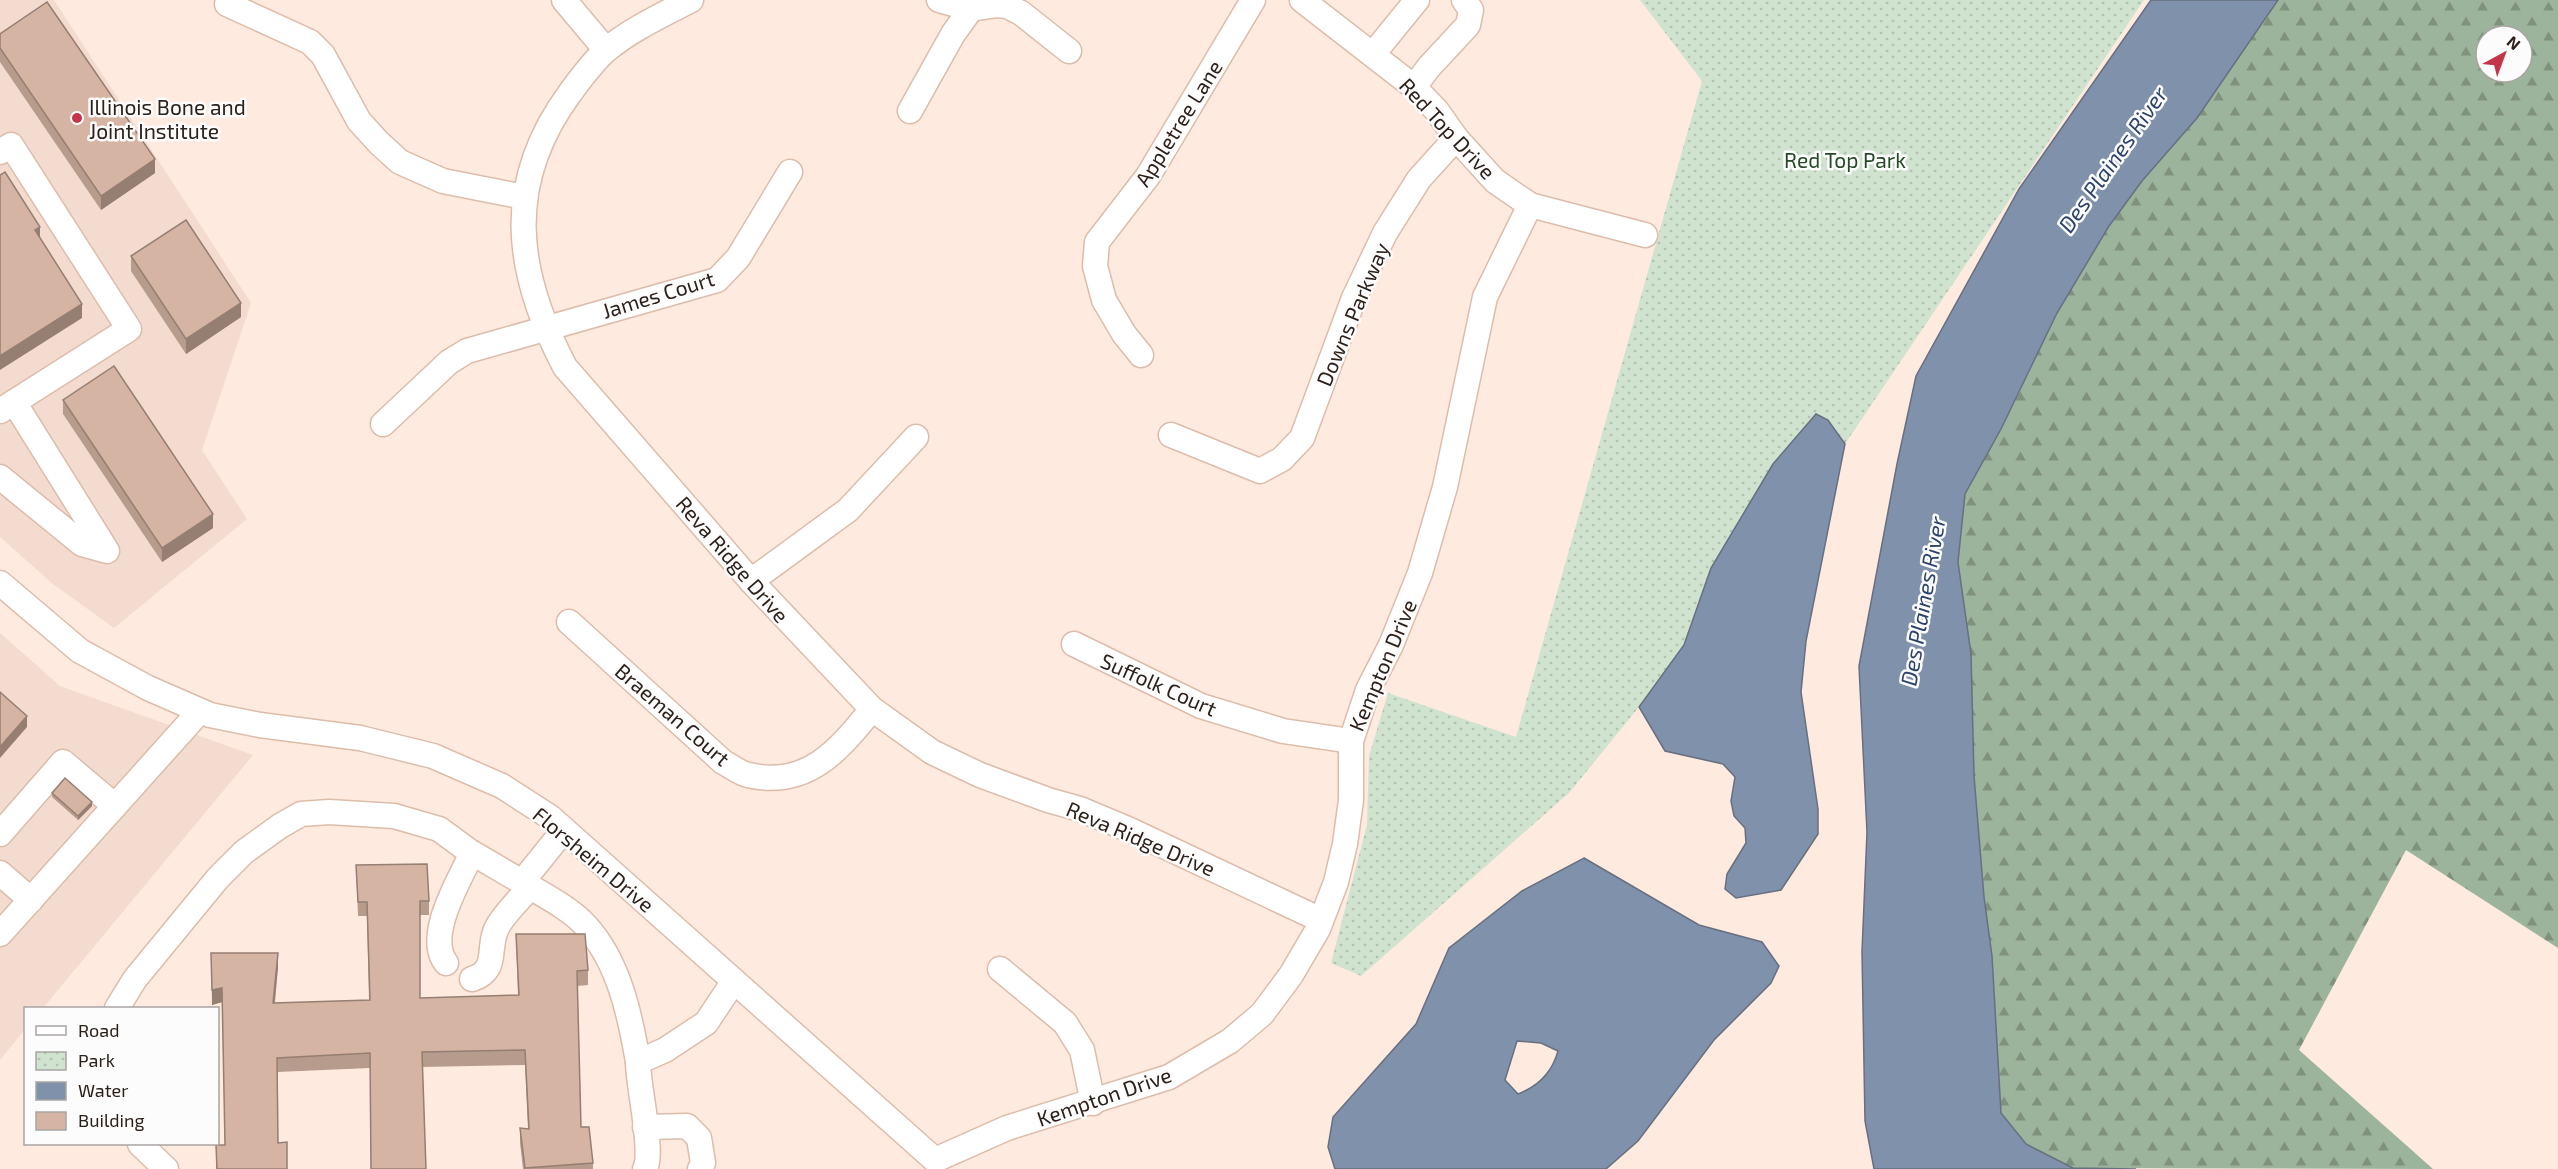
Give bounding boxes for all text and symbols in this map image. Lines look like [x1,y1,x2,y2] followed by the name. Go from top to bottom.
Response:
[2474,24,2534,84] north arrow
[2504,31,2525,53] text: N
[1129,55,1227,191] street label: Appletree Lane
[1395,72,1501,184] street label: Red Top Drive
[2052,80,2173,237] water label: Des Plaines River
[89,94,246,143] place label: Illinois Bone and Joint Institute
[70,111,84,125] marker: Illinois Bone and Joint Institute
[1784,147,1906,172] park label: Red Top Park
[1311,238,1393,390] street label: Downs Parkway
[599,265,717,323] street label: James Court
[671,491,795,627] street label: Reva Ridge Drive
[1894,513,1950,688] water label: Des Plaines River
[1343,595,1421,735] street label: Kempton Drive
[1097,647,1221,721] street label: Suffolk Court
[611,658,735,770] street label: Braeman Court
[1063,795,1219,881] street label: Reva Ridge Drive
[528,801,660,917] street label: Florsheim Drive
[24,1007,219,1145] legend
[78,1019,119,1041] text: Road
[78,1049,115,1071] text: Park
[1033,1061,1175,1131] street label: Kempton Drive
[78,1079,128,1101] text: Water
[78,1109,145,1131] text: Building

